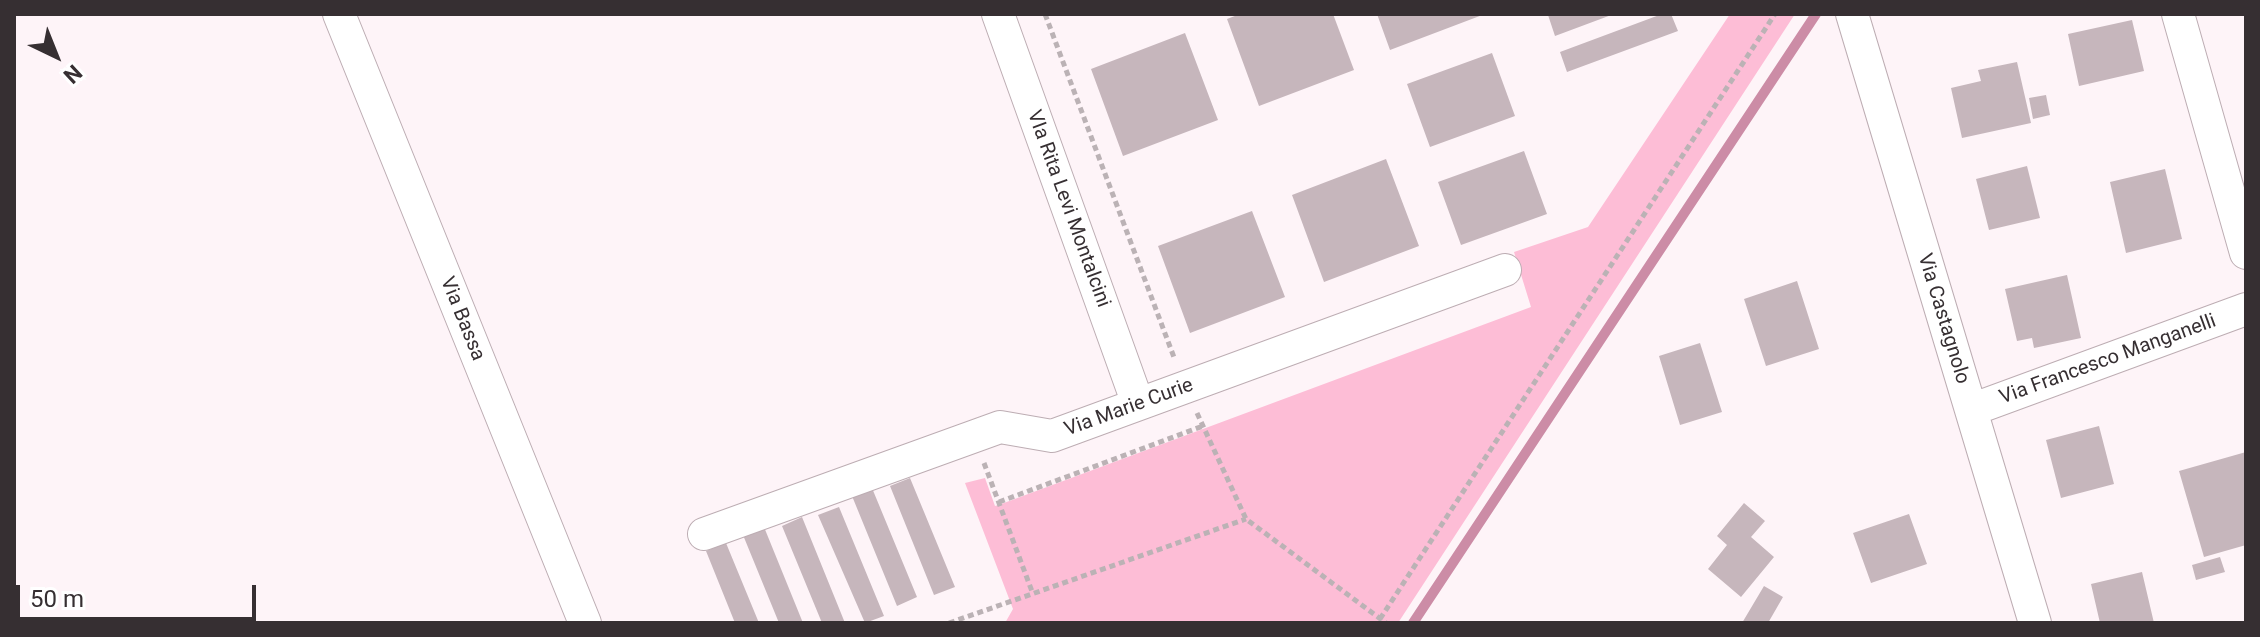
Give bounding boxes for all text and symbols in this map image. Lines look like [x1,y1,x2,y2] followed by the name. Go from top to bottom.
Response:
[16,16,96,96] north arrow
[59,59,87,88] text: N
[1021,107,1115,311] street label: VIa Rita Levi Montalcini
[1912,251,1974,387] street label: Via Castagnolo
[434,274,490,364] street label: Via Bassa
[1997,310,2219,410] street label: Via Francesco Manganelli
[1061,374,1197,442] street label: Via Marie Curie
[20,569,260,619] scale bar
[30,585,84,613] text: 50 m

